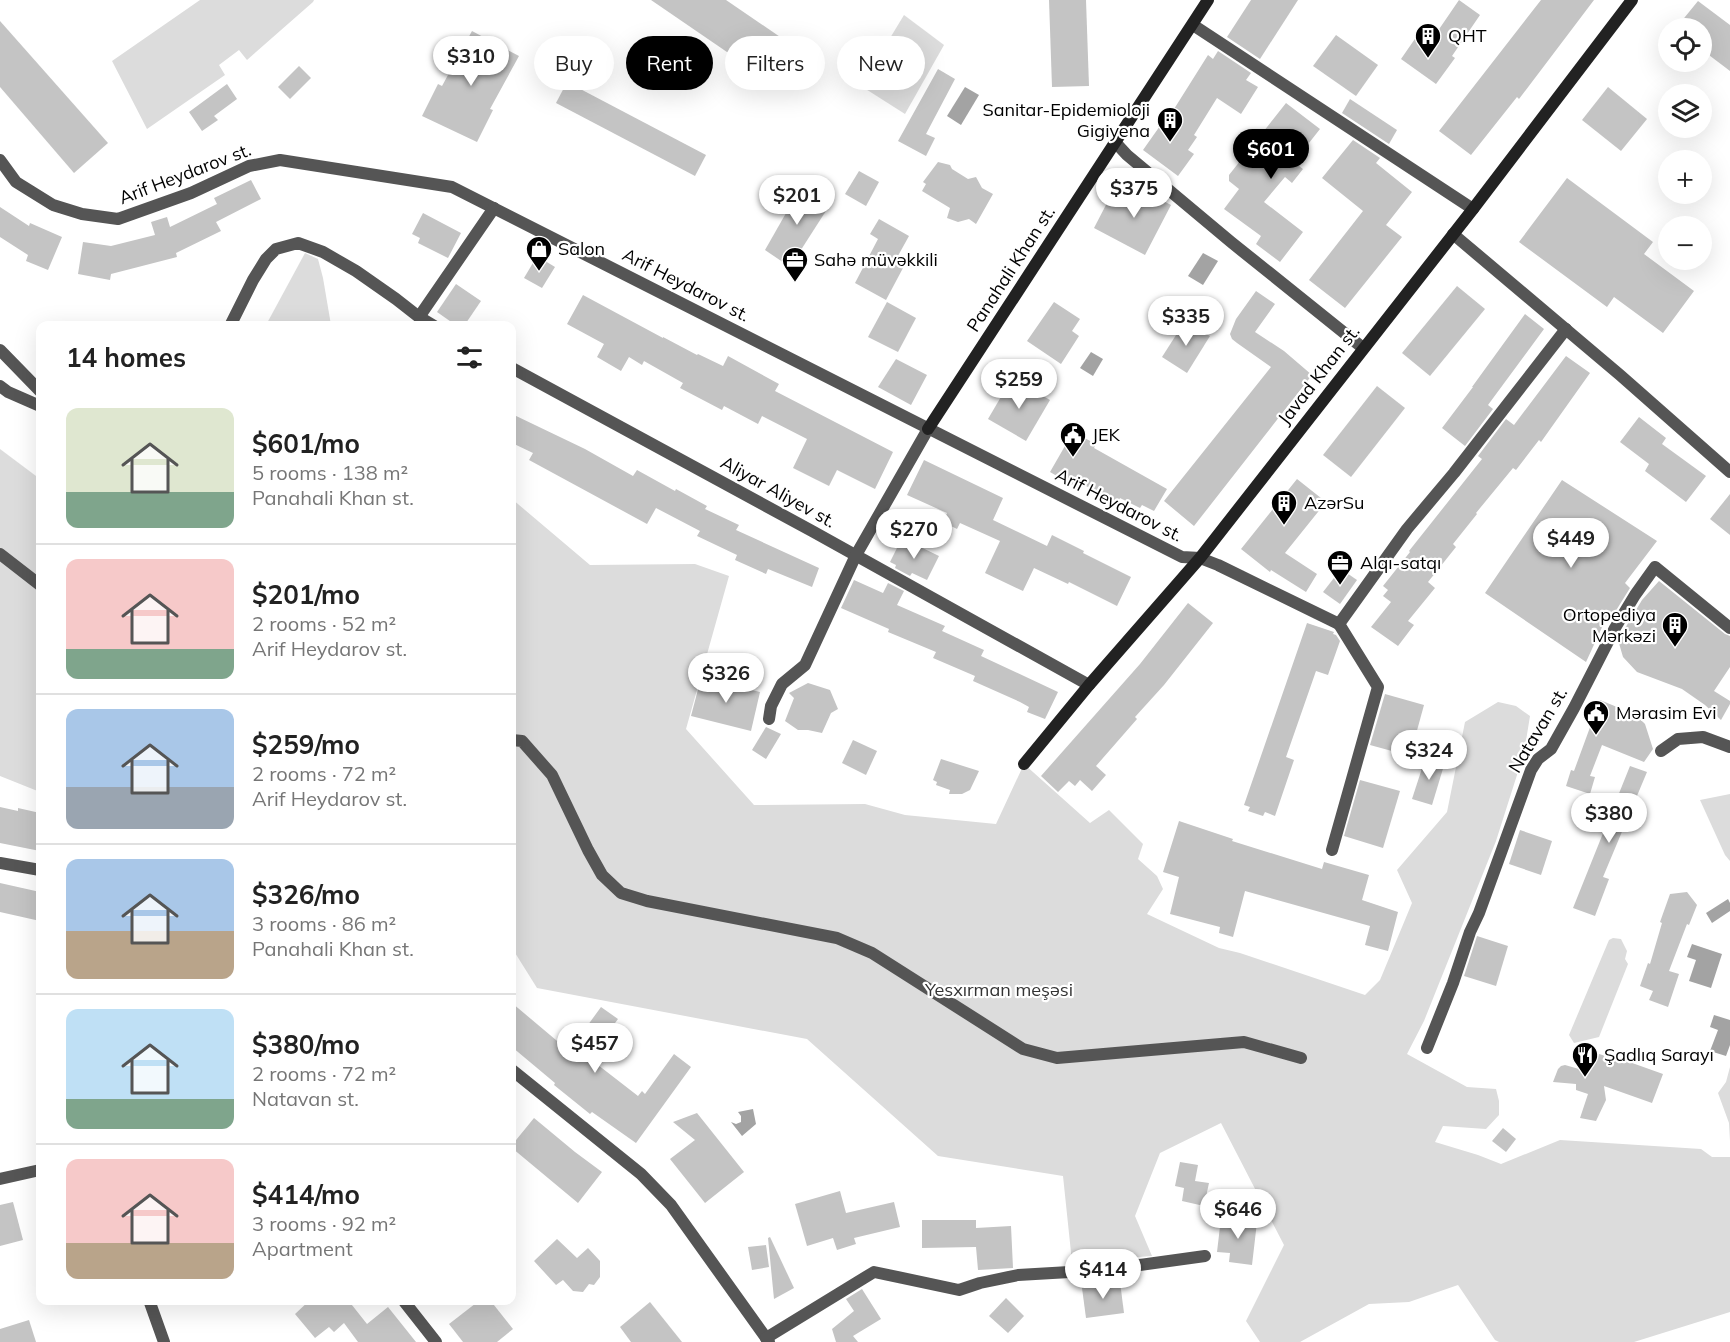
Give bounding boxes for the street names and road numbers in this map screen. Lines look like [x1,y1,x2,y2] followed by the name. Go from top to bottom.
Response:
[116,138,254,209] street label: Arif Heydarov st.
[961,201,1060,336] street label: Panahali Khan st.
[619,243,754,326] street label: Arif Heydarov st.
[1273,320,1365,429] street label: Javad Khan st.
[717,451,840,533] street label: Aliyar Aliyev st.
[1052,463,1187,546] street label: Arif Heydarov st.
[1503,683,1572,777] street label: Natavan st.

